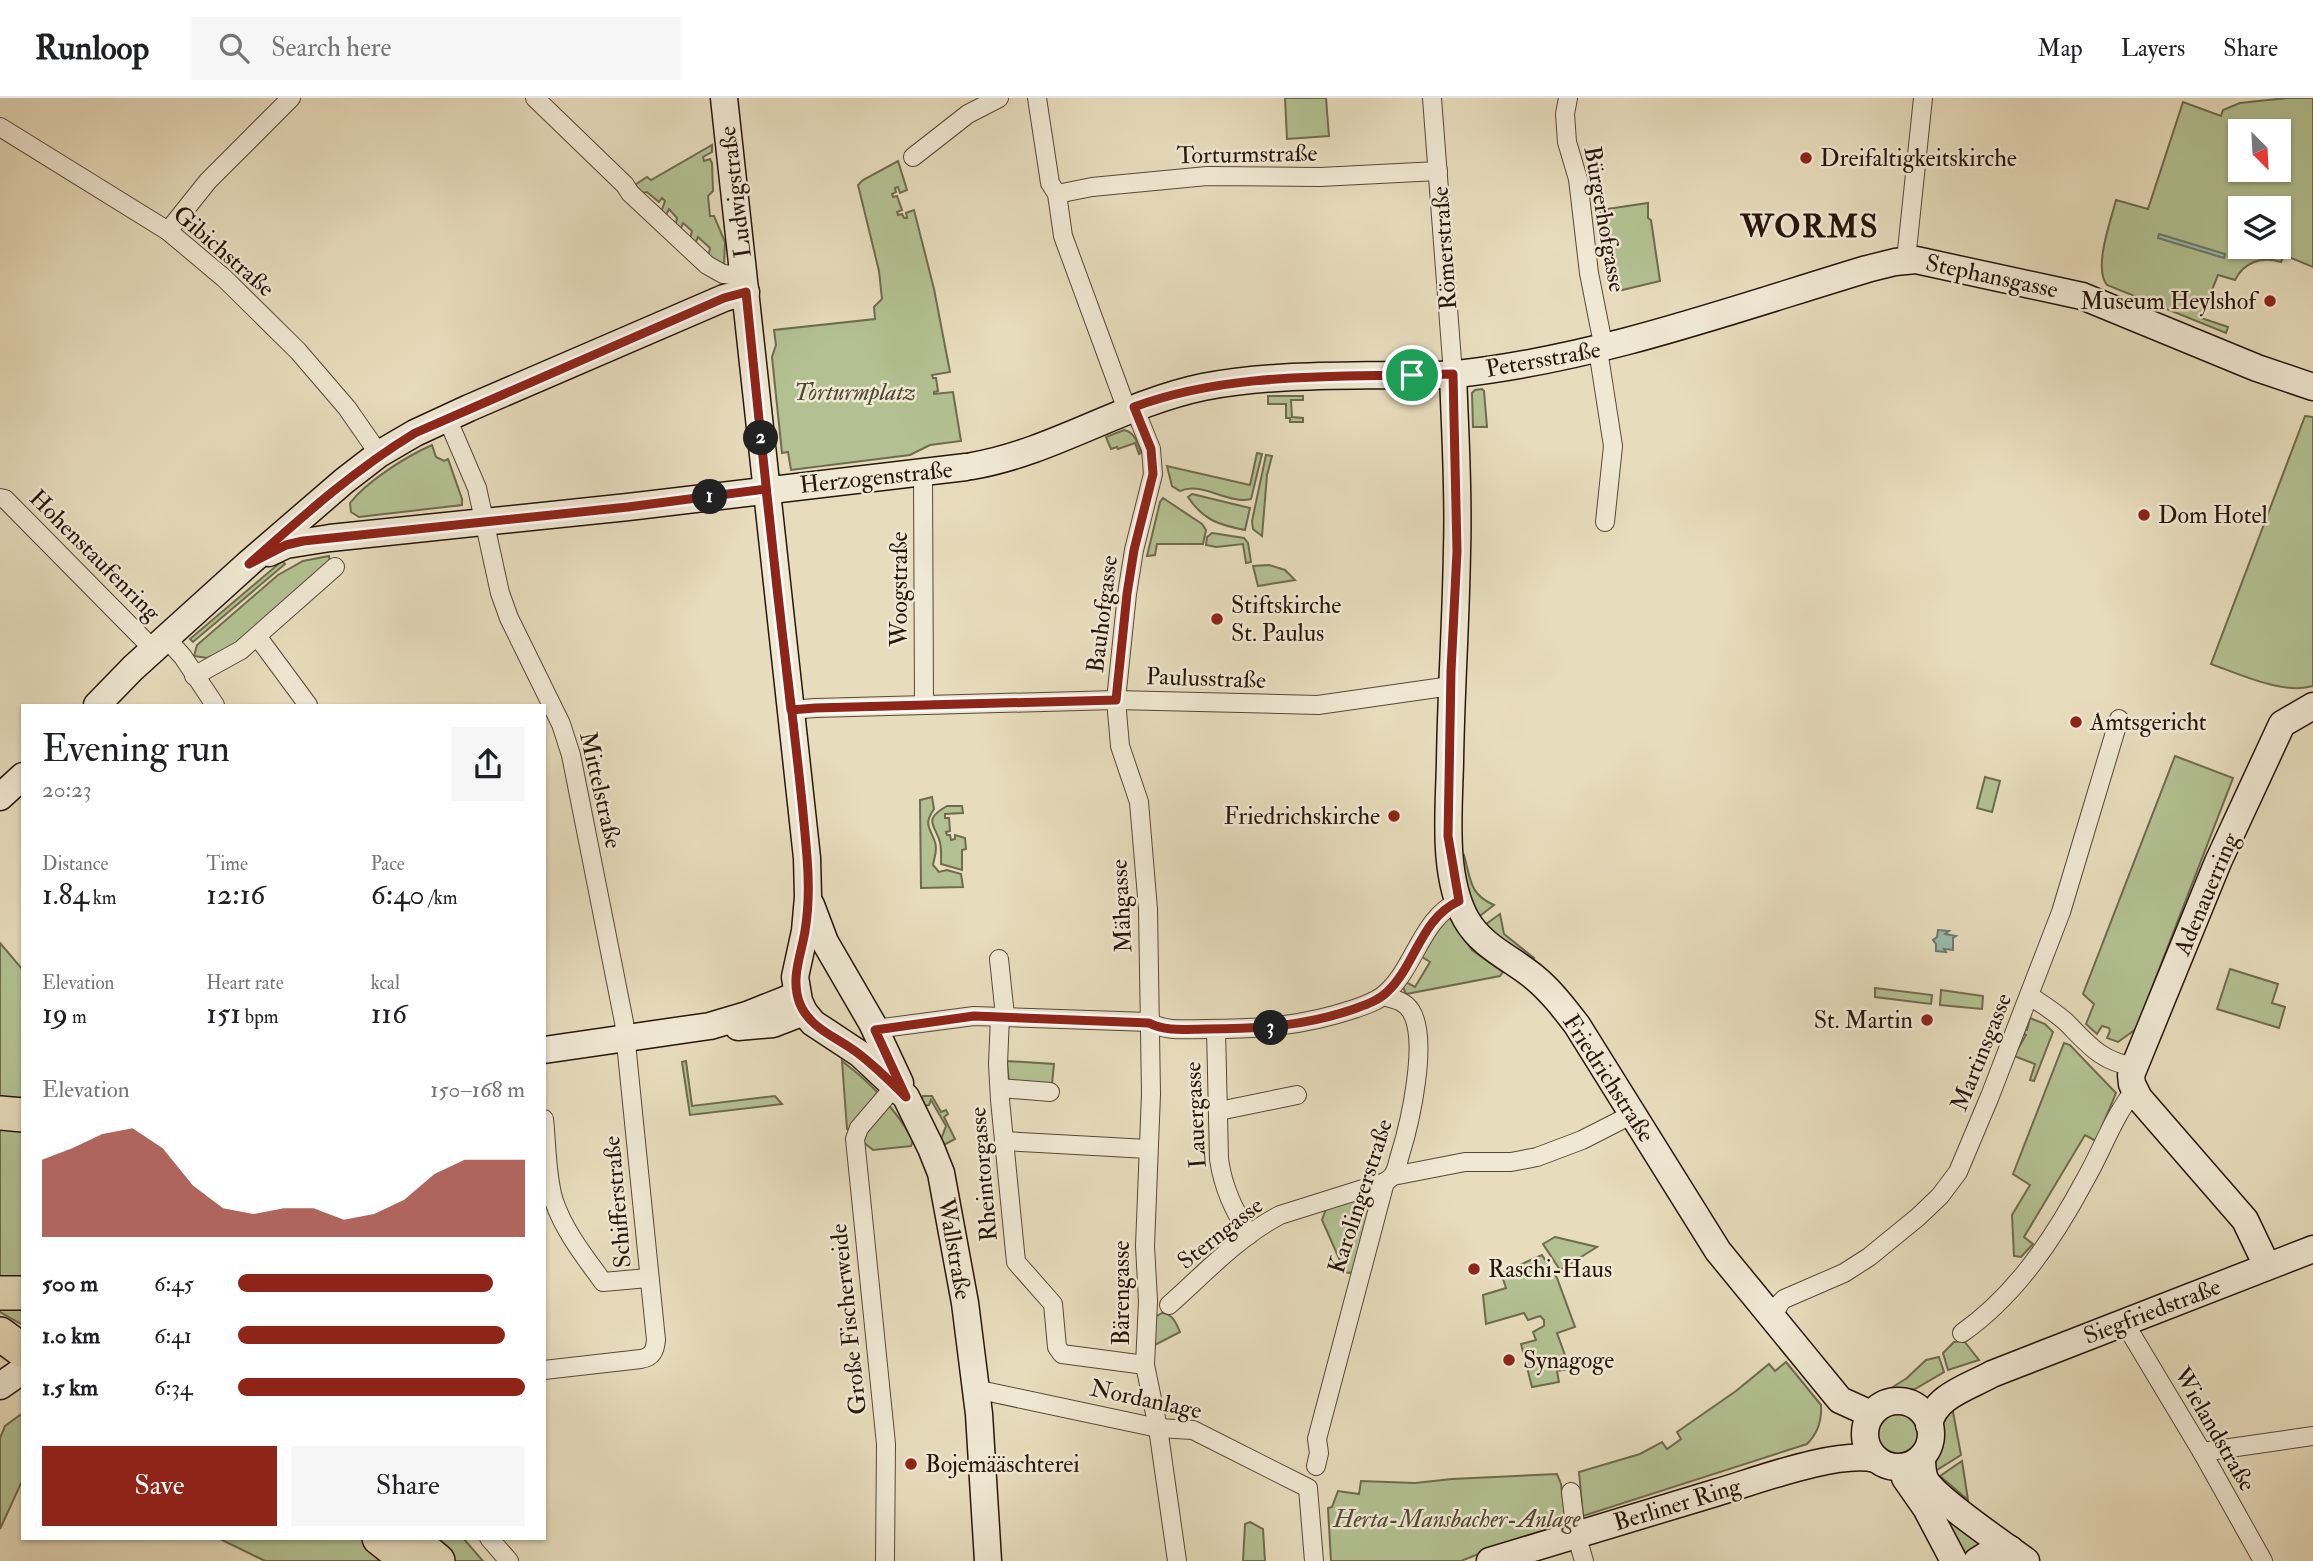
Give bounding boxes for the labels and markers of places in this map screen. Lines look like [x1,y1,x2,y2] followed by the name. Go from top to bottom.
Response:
[1820,143,2017,174] place label: Dreifaltigkeitskirche
[1798,150,1814,166] marker: Dreifaltigkeitskirche
[2080,286,2259,317] place label: Museum Heylshof
[2262,293,2278,309] marker: Museum Heylshof
[1382,345,1442,405] pin
[744,420,778,456] pin: 2
[692,480,728,514] pin: 1
[2158,500,2268,531] place label: Dom Hotel
[2136,507,2152,523] marker: Dom Hotel
[1231,590,1341,649] place label: Stiftskirche St. Paulus
[1209,611,1225,627] marker: Stiftskirche St. Paulus
[2089,707,2207,738] place label: Amtsgericht
[2068,714,2084,730] marker: Amtsgericht
[1224,801,1380,832] place label: Friedrichskirche
[1386,808,1402,824] marker: Friedrichskirche
[1814,1005,1913,1036] place label: St. Martin
[1254,1010,1288,1046] pin: 3
[1919,1012,1935,1028] marker: St. Martin
[1488,1254,1612,1285] place label: Raschi-Haus
[1466,1261,1482,1277] marker: Raschi-Haus
[1523,1345,1614,1376] place label: Synagoge
[1501,1352,1517,1368] marker: Synagoge
[925,1449,1080,1480] place label: Bojemääschterei
[903,1456,919,1472] marker: Bojemääschterei

